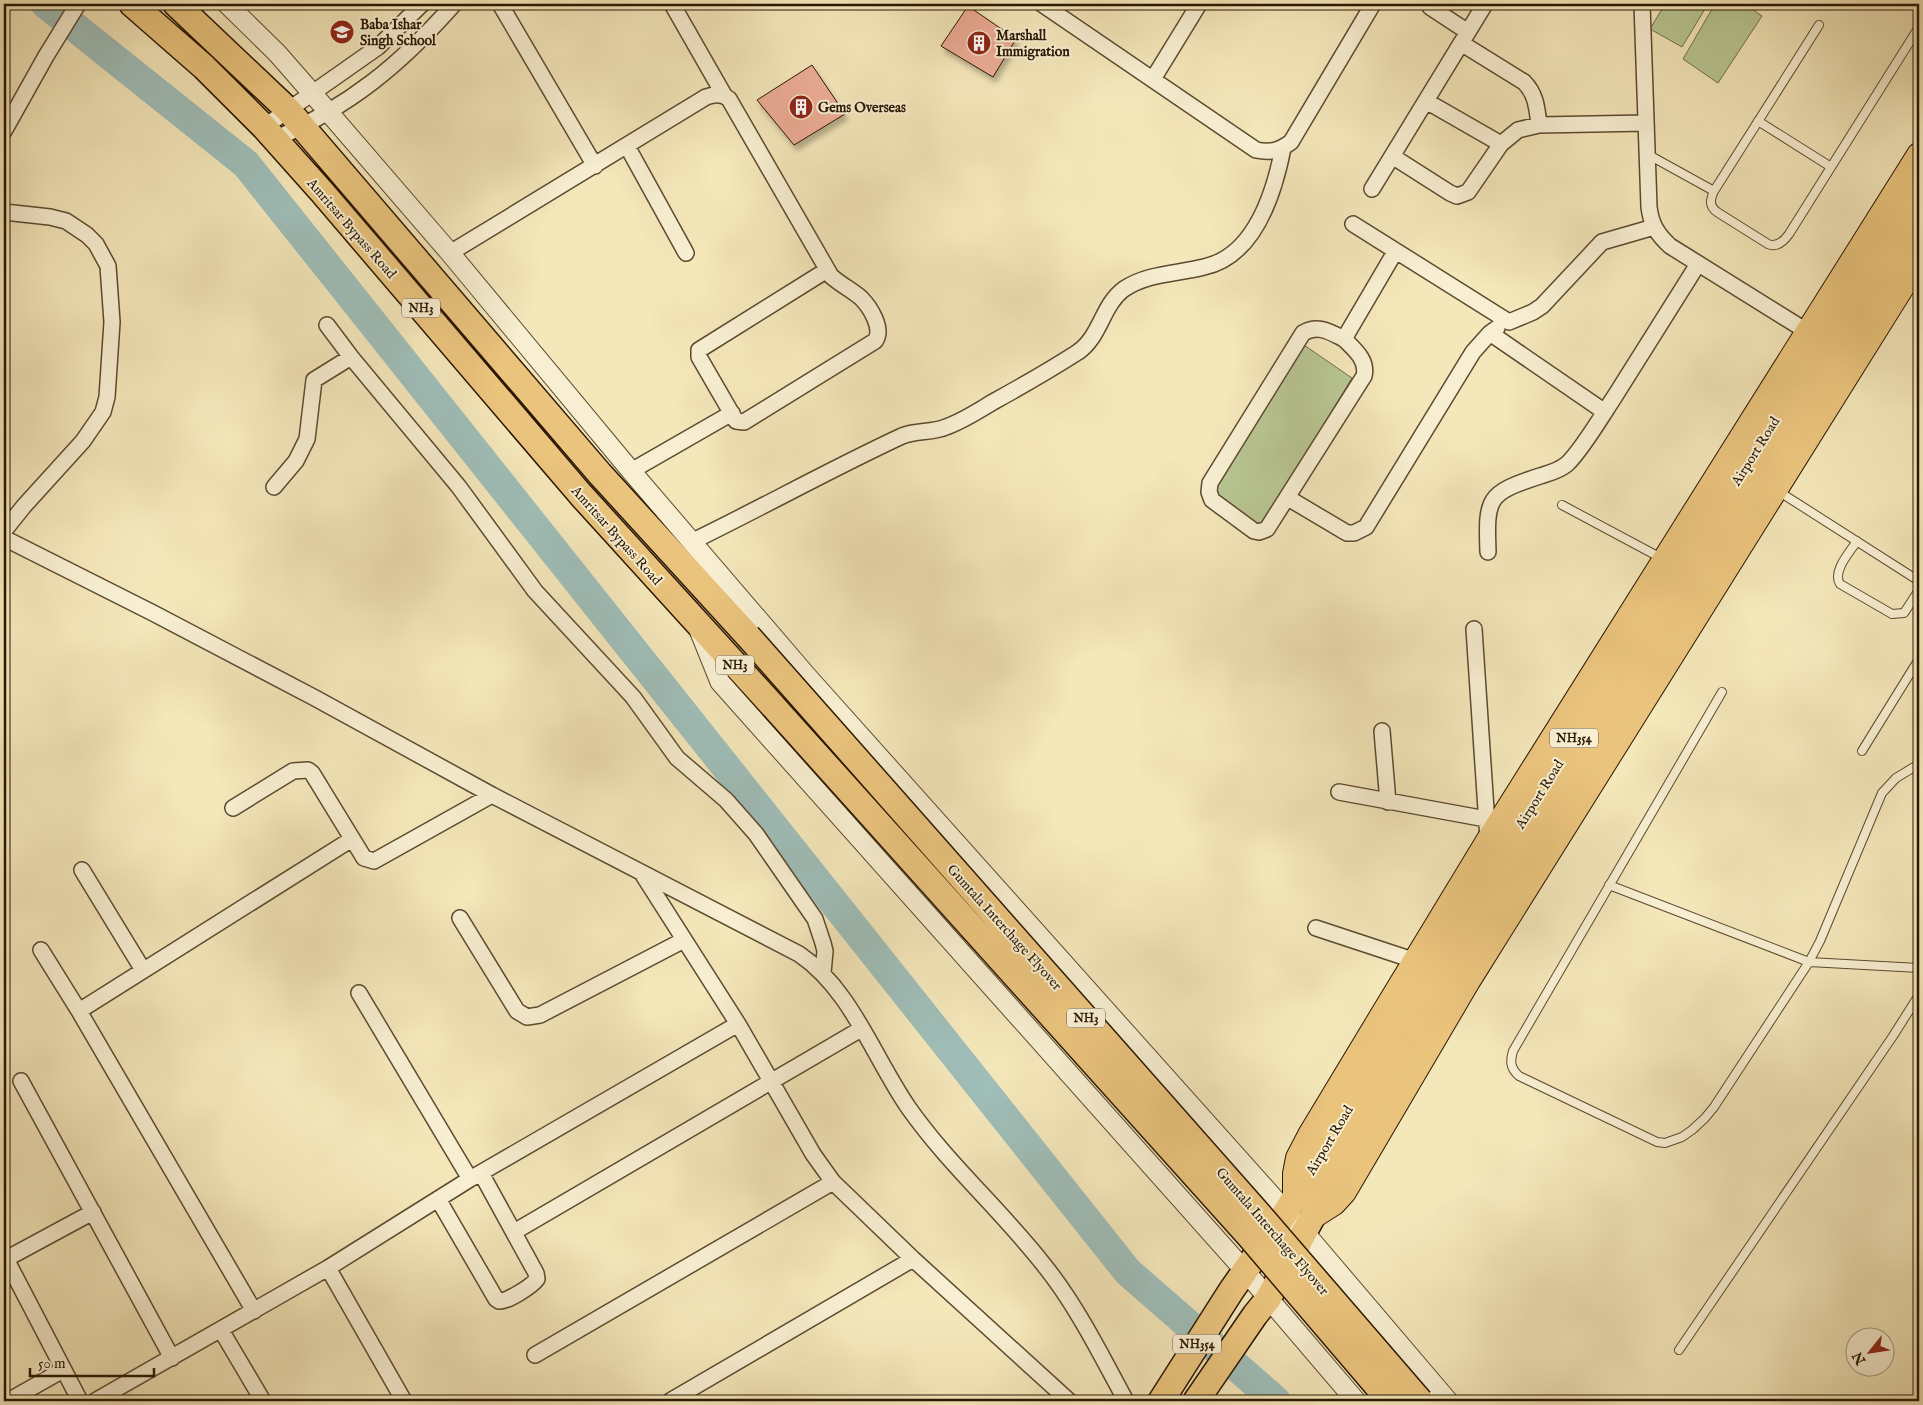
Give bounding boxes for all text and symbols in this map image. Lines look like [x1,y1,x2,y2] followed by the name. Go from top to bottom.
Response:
[360,16,437,50] place label: Baba Ishar Singh School
[329,19,355,45] school or university icon: Baba Ishar Singh School
[996,27,1070,61] place label: Marshall Immigration
[966,30,992,56] building icon: Marshall Immigration
[788,94,814,120] building icon: Gems Overseas
[818,99,906,117] place label: Gems Overseas
[302,174,400,283] street label: Amritsar Bypass Road
[402,298,440,318] road number: NH3
[1727,413,1784,490] street label: Airport Road
[566,482,666,589] street label: Amritsar Bypass Road
[716,656,754,674] road number: NH3
[1550,728,1598,748] road number: NH354
[1511,756,1568,833] street label: Airport Road
[943,861,1066,994] street label: Gumtala Interchage Flyover
[1067,1008,1105,1028] road number: NH3
[1302,1102,1358,1179] street label: Airport Road
[1212,1164,1333,1299] street label: Gumtala Interchage Flyover
[1846,1328,1896,1378] north arrow
[1173,1335,1221,1354] road number: NH354
[30,1345,154,1377] scale bar
[1849,1348,1871,1369] text: N
[38,1354,66,1373] text: 50 m

